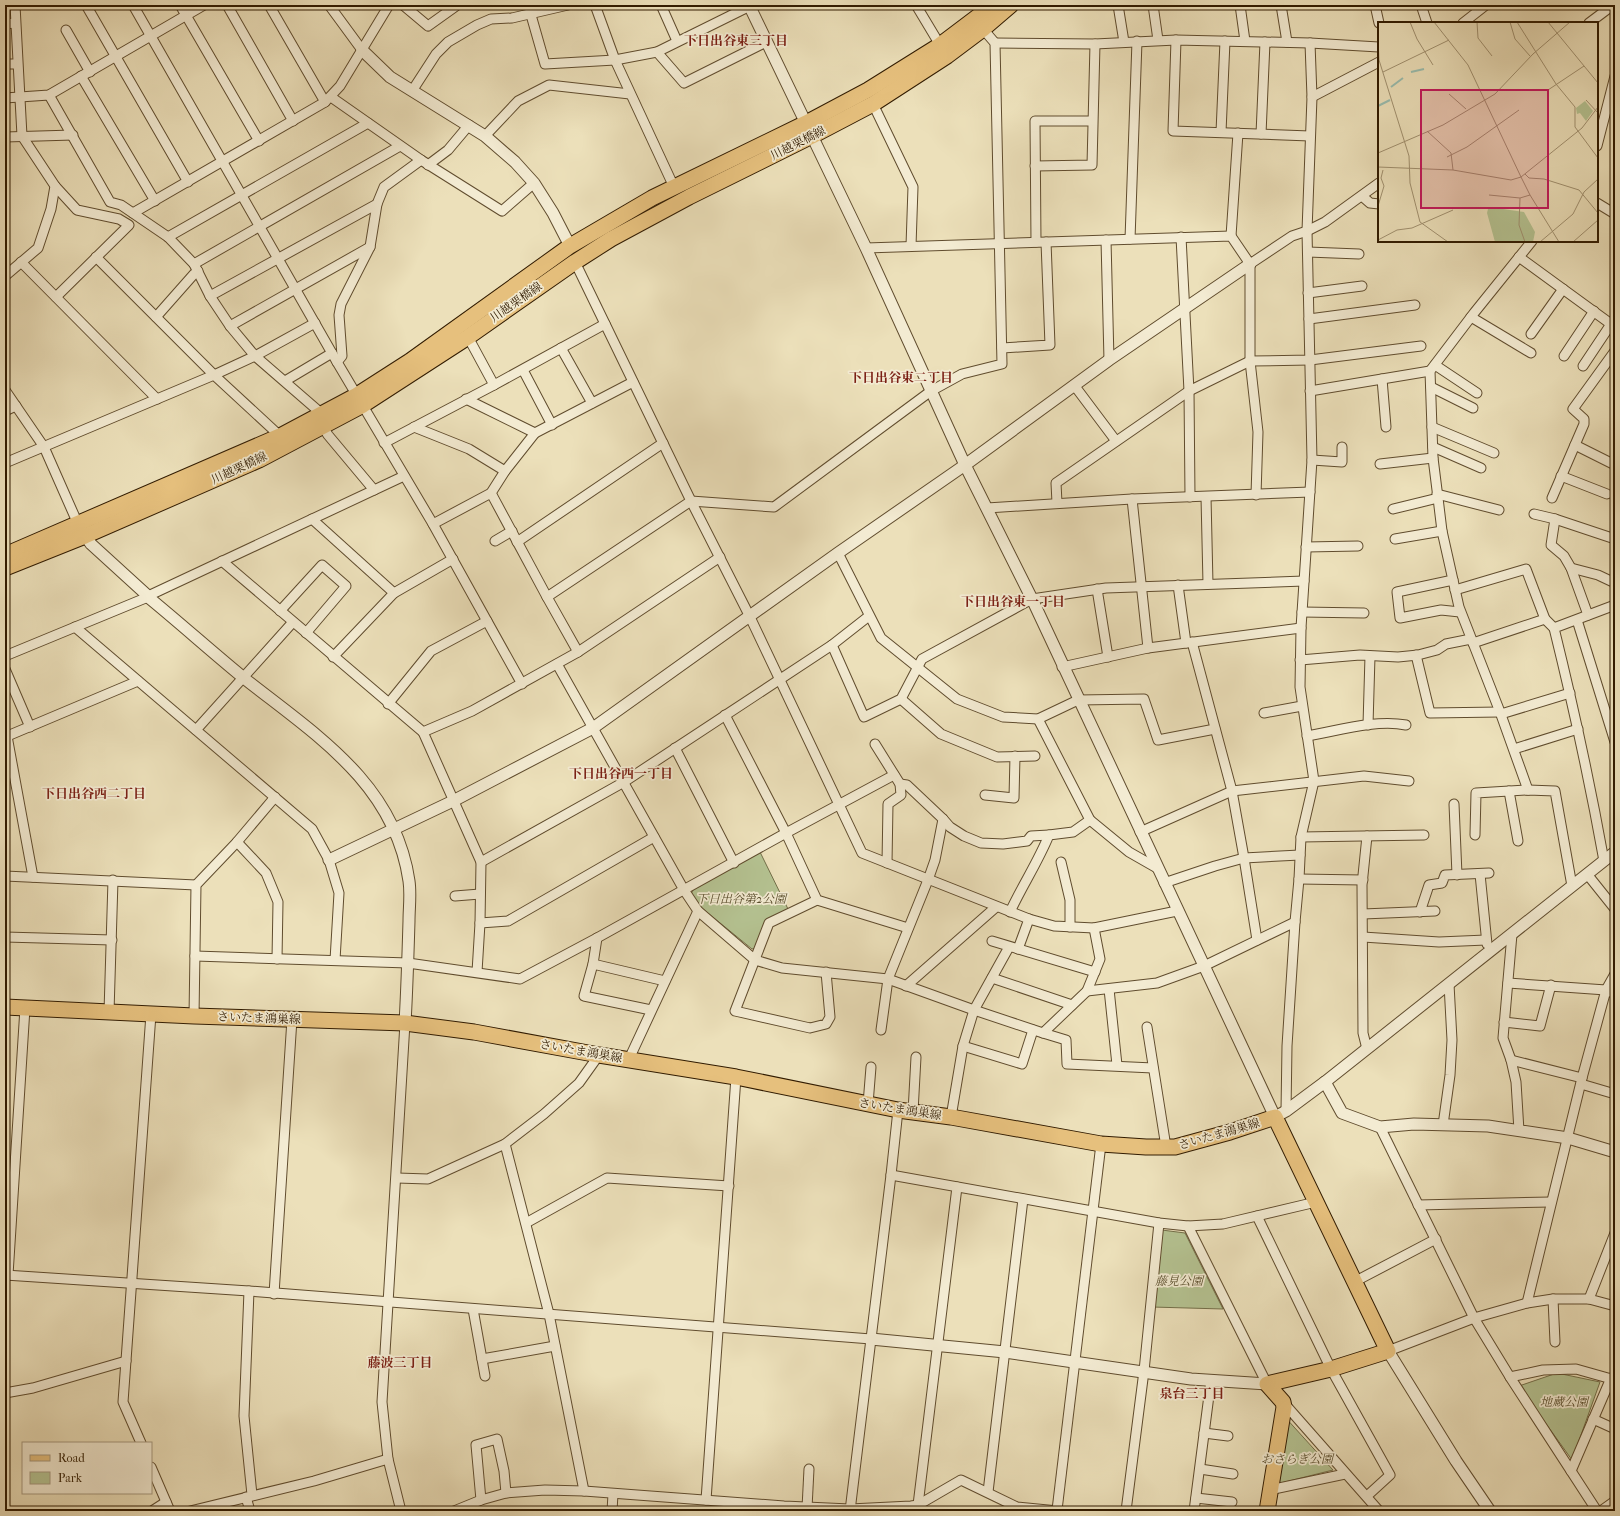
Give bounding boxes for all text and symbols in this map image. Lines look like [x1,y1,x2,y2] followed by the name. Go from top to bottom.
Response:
[1378,22,1598,242] inset map
[684,33,788,48] district label: 下日出谷東三丁目
[768,123,828,163] street label: 川越栗橋線
[487,279,545,325] street label: 川越栗橋線
[849,370,953,385] district label: 下日出谷東二丁目
[209,449,269,487] street label: 川越栗橋線
[961,594,1065,609] district label: 下日出谷東一丁目
[569,766,673,781] district label: 下日出谷西一丁目
[42,786,146,801] district label: 下日出谷西二丁目
[696,892,788,906] park label: 下日出谷第2公園
[217,1010,301,1026] street label: さいたま鴻巣線
[538,1037,624,1065] street label: さいたま鴻巣線
[857,1096,943,1122] street label: さいたま鴻巣線
[1177,1116,1261,1152] street label: さいたま鴻巣線
[1155,1274,1205,1288] park label: 藤見公園
[367,1355,433,1370] district label: 藤波三丁目
[1159,1386,1225,1401] district label: 泉台三丁目
[1540,1395,1590,1409] park label: 地蔵公園
[22,1442,152,1494] legend
[58,1451,85,1465] text: Road
[1261,1452,1335,1466] park label: おさらぎ公園
[58,1471,83,1485] text: Park

